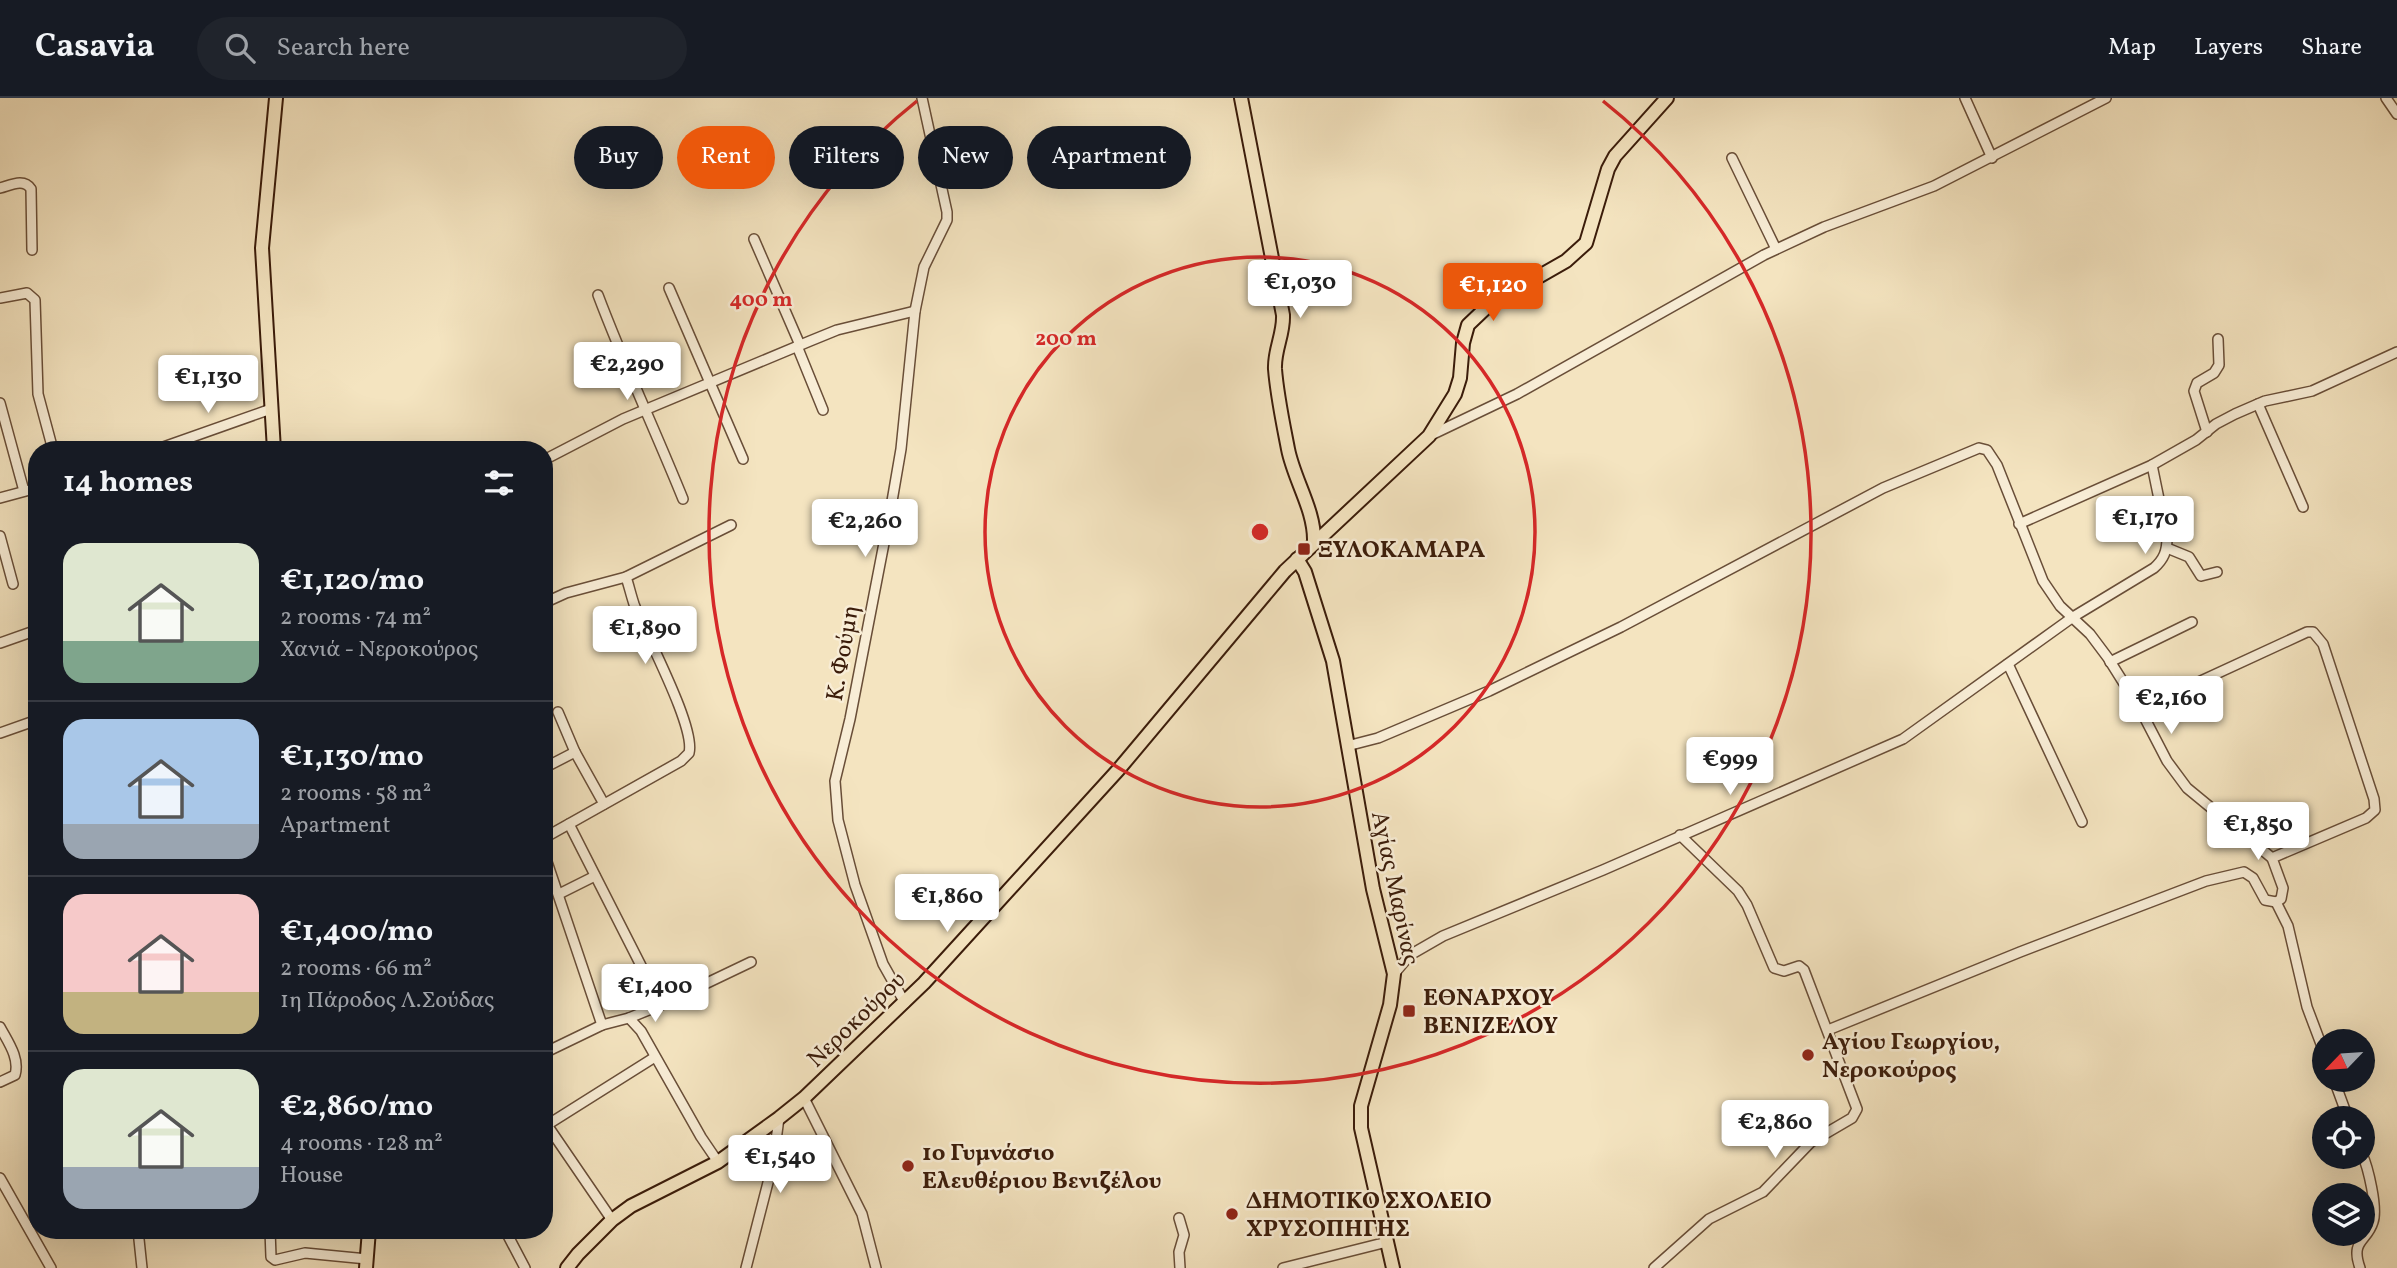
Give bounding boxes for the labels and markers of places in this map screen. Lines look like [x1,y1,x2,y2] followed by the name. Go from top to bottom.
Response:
[1243,260,1357,320] pin: €1,030
[1436,264,1550,323] pin: €1,120
[570,342,684,402] pin: €2,290
[151,356,265,415] pin: €1,130
[2088,496,2202,556] pin: €1,170
[808,500,922,559] pin: €2,260
[1248,520,1272,544] centre of rings
[1318,534,1485,568] place label: ΞΥΛΟΚΑΜΑΡΑ
[1296,541,1312,557] marker: ΞΥΛΟΚΑΜΑΡΑ
[588,606,702,666] pin: €1,890
[2114,676,2228,736] pin: €2,160
[1689,738,1771,797] pin: €999
[2201,802,2315,862] pin: €1,850
[890,874,1004,934] pin: €1,860
[598,964,712,1024] pin: €1,400
[1423,982,1558,1044] place label: ΕΘΝΑΡΧΟΥ ΒΕΝΙΖΕΛΟΥ
[1401,1003,1417,1019] marker: ΕΘΝΑΡΧΟΥ ΒΕΝΙΖΕΛΟΥ
[1822,1026,2000,1088] place label: Αγίου Γεωργίου, Νεροκούρος
[1800,1047,1816,1063] marker: Αγίου Γεωργίου, Νεροκούρος
[1718,1100,1832,1160] pin: €2,860
[723,1136,837,1195] pin: €1,540
[922,1137,1161,1199] place label: 1ο Γυμνάσιο Ελευθέριου Βενιζέλου
[900,1158,916,1174] marker: 1ο Γυμνάσιο Ελευθέριου Βενιζέλου
[1246,1185,1492,1247] place label: ΔΗΜΟΤΙΚΟ ΣΧΟΛΕΙΟ ΧΡΥΣΟΠΗΓΗΣ
[1224,1206,1240,1222] marker: ΔΗΜΟΤΙΚΟ ΣΧΟΛΕΙΟ ΧΡΥΣΟΠΗΓΗΣ

